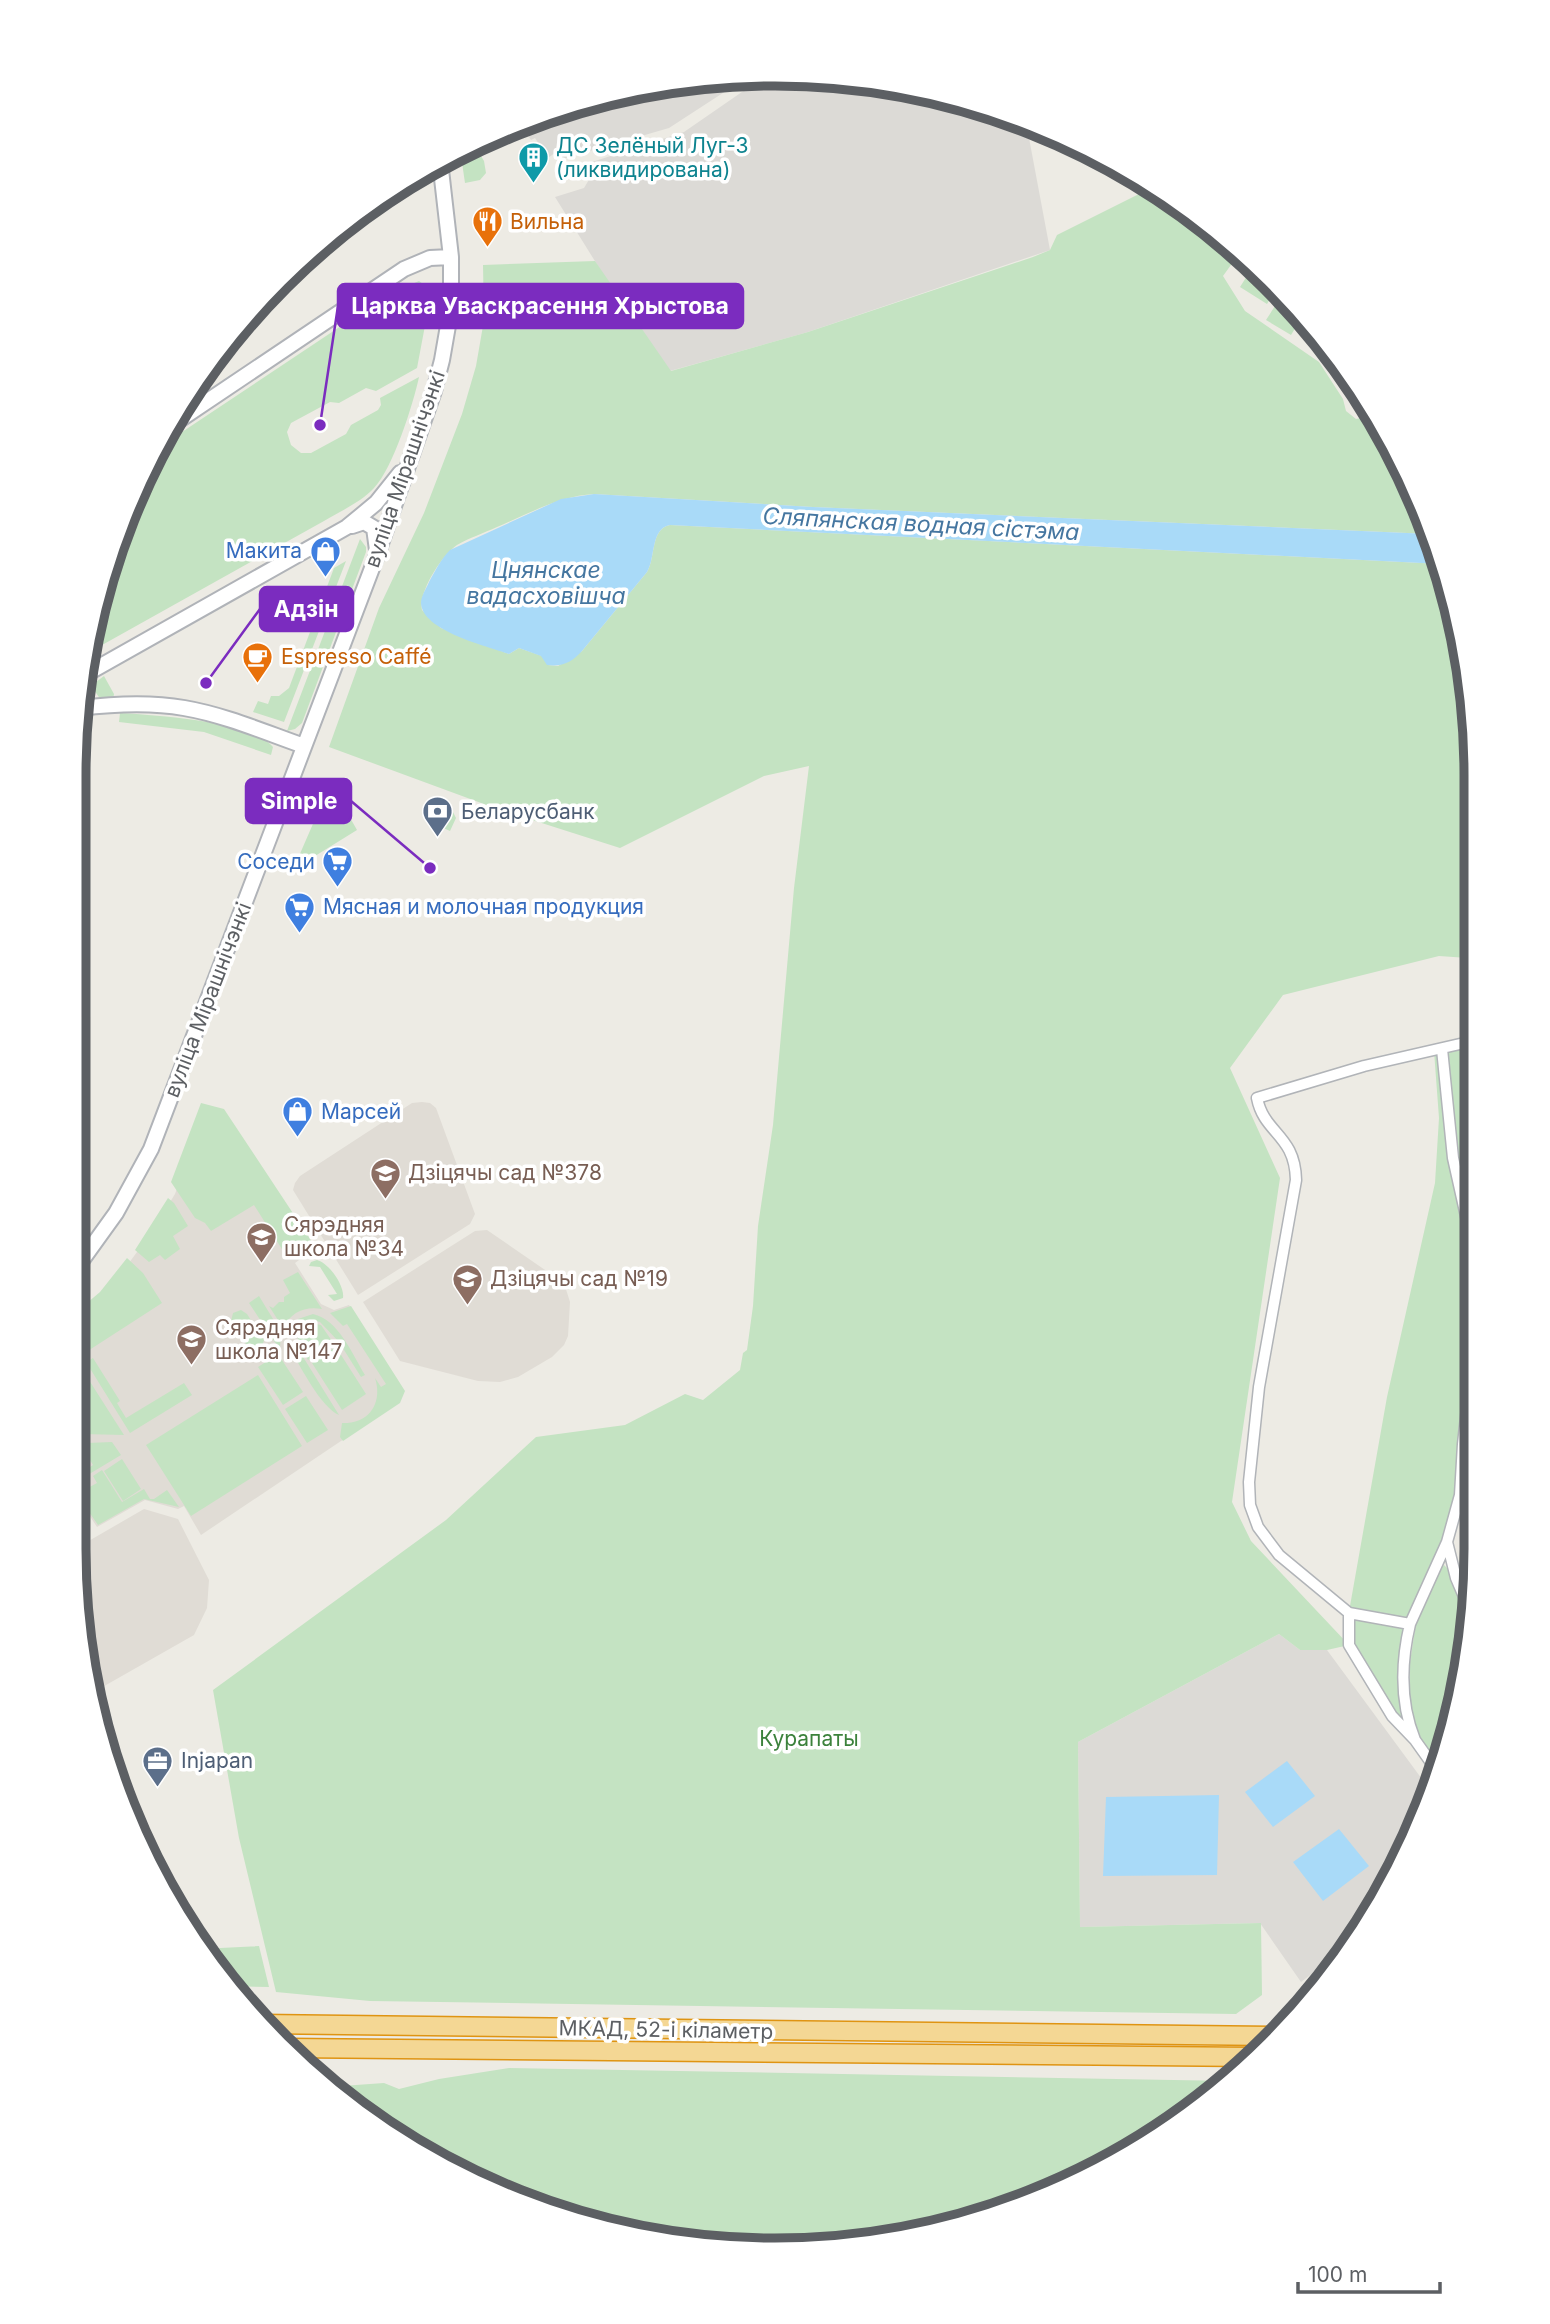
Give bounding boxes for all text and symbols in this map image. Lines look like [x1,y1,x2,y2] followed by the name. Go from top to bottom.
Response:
[556,133,749,182] place label: ДС Зелёный Луг-3 (ликвидирована)
[516,141,550,185] building icon: ДС Зелёный Луг-3 (ликвидирована)
[470,205,504,249] restaurant icon: Вильна
[510,209,584,234] place label: Вильна
[338,284,743,328] callout: Царква Уваскрасення Хрыстова
[351,292,729,320] text: Царква Уваскрасення Хрыстова
[359,367,450,571] street label: вуліца Мірашнічэнкі
[762,502,1080,546] water label: Сляпянская водная сістэма
[308,534,342,578] shop icon: Макита
[226,538,302,563] place label: Макита
[466,556,626,610] water label: Цнянскае вадасховішча
[260,587,353,631] callout: Адзін
[273,595,339,623] text: Адзін
[241,640,275,684] cafe icon: Espresso Caffé
[281,644,432,669] place label: Espresso Caffé
[246,779,351,823] callout: Simple
[261,787,337,815] text: Simple
[421,795,455,839] bank icon: Беларусбанк
[461,799,595,824] place label: Беларусбанк
[321,845,355,889] supermarket icon: Соседи
[237,849,315,874] place label: Соседи
[283,890,317,934] supermarket icon: Мясная и молочная продукция
[323,894,644,919] place label: Мясная и молочная продукция
[159,899,256,1101] street label: вуліца Мірашнічэнкі
[281,1095,315,1139] shop icon: Марсей
[321,1099,401,1124] place label: Марсей
[368,1156,402,1200] school or university icon: Дзіцячы сад №378
[408,1160,602,1185] place label: Дзіцячы сад №378
[284,1212,404,1261] place label: Сярэдняя школа №34
[244,1220,278,1264] school or university icon: Сярэдняя школа №34
[450,1262,484,1306] school or university icon: Дзіцячы сад №19
[490,1266,668,1291] place label: Дзіцячы сад №19
[215,1315,342,1364] place label: Сярэдняя школа №147
[175,1323,209,1367] school or university icon: Сярэдняя школа №147
[759,1726,859,1751] park label: Курапаты
[141,1744,175,1788] office icon: Injapan
[181,1748,253,1773] place label: Injapan
[558,2015,774,2044] street label: МКАД, 52-і кіламетр
[1298,2250,1440,2294] scale bar
[1308,2262,1367,2287] text: 100 m

